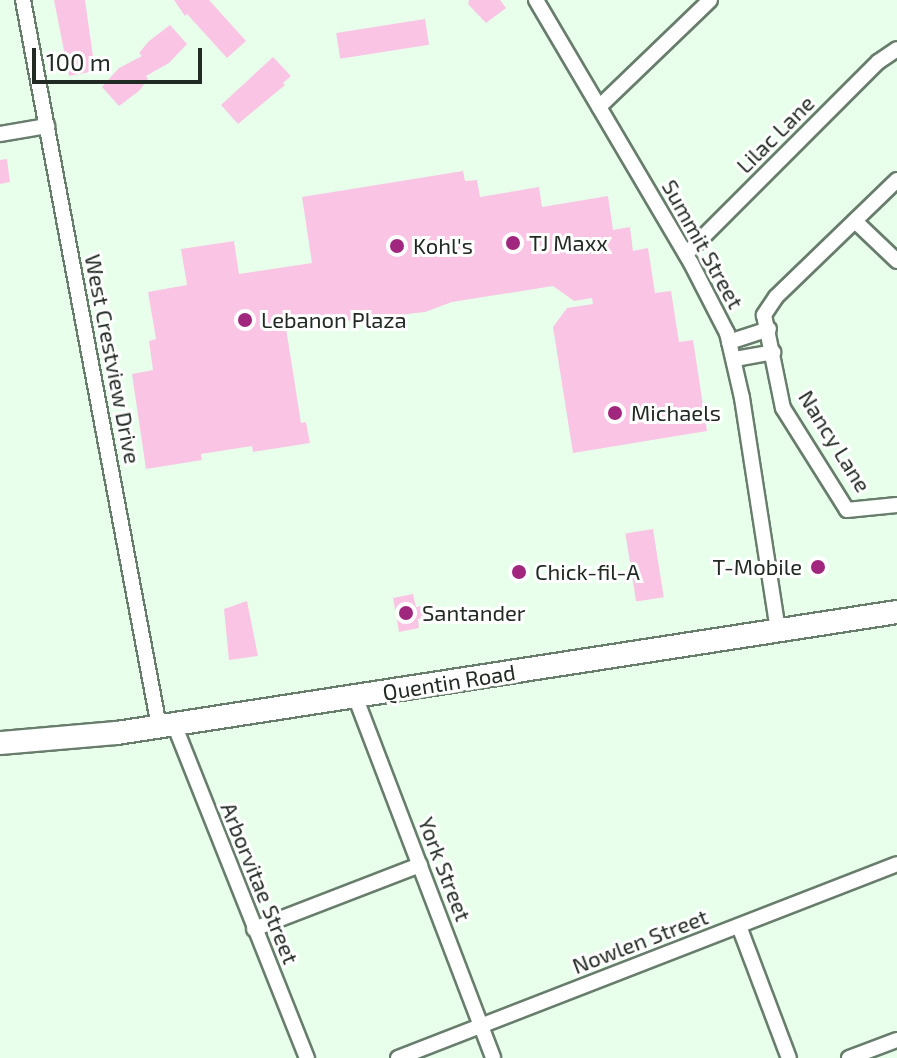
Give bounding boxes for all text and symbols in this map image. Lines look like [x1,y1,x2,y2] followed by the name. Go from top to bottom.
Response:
[36,32,206,82] scale bar
[46,47,111,76] text: 100 m
[731,90,819,178] street label: Lilac Lane
[657,175,749,313] street label: Summit Street
[529,230,608,256] place label: TJ Maxx
[413,233,473,259] place label: Kohl's
[504,234,522,252] marker: TJ Maxx
[388,237,406,255] marker: Kohl's
[80,252,146,466] street label: West Crestview Drive
[261,307,407,333] place label: Lebanon Plaza
[236,311,254,329] marker: Lebanon Plaza
[793,385,877,497] street label: Nancy Lane
[631,400,721,426] place label: Michaels
[606,404,624,422] marker: Michaels
[712,554,802,580] place label: T-Mobile
[809,558,827,576] marker: T-Mobile
[535,559,640,585] place label: Chick-fil-A
[510,563,528,581] marker: Chick-fil-A
[422,600,526,626] place label: Santander
[397,604,415,622] marker: Santander
[381,658,517,706] street label: Quentin Road
[216,798,304,968] street label: Arborvitae Street
[413,813,477,925] street label: York Street
[568,903,712,979] street label: Nowlen Street

